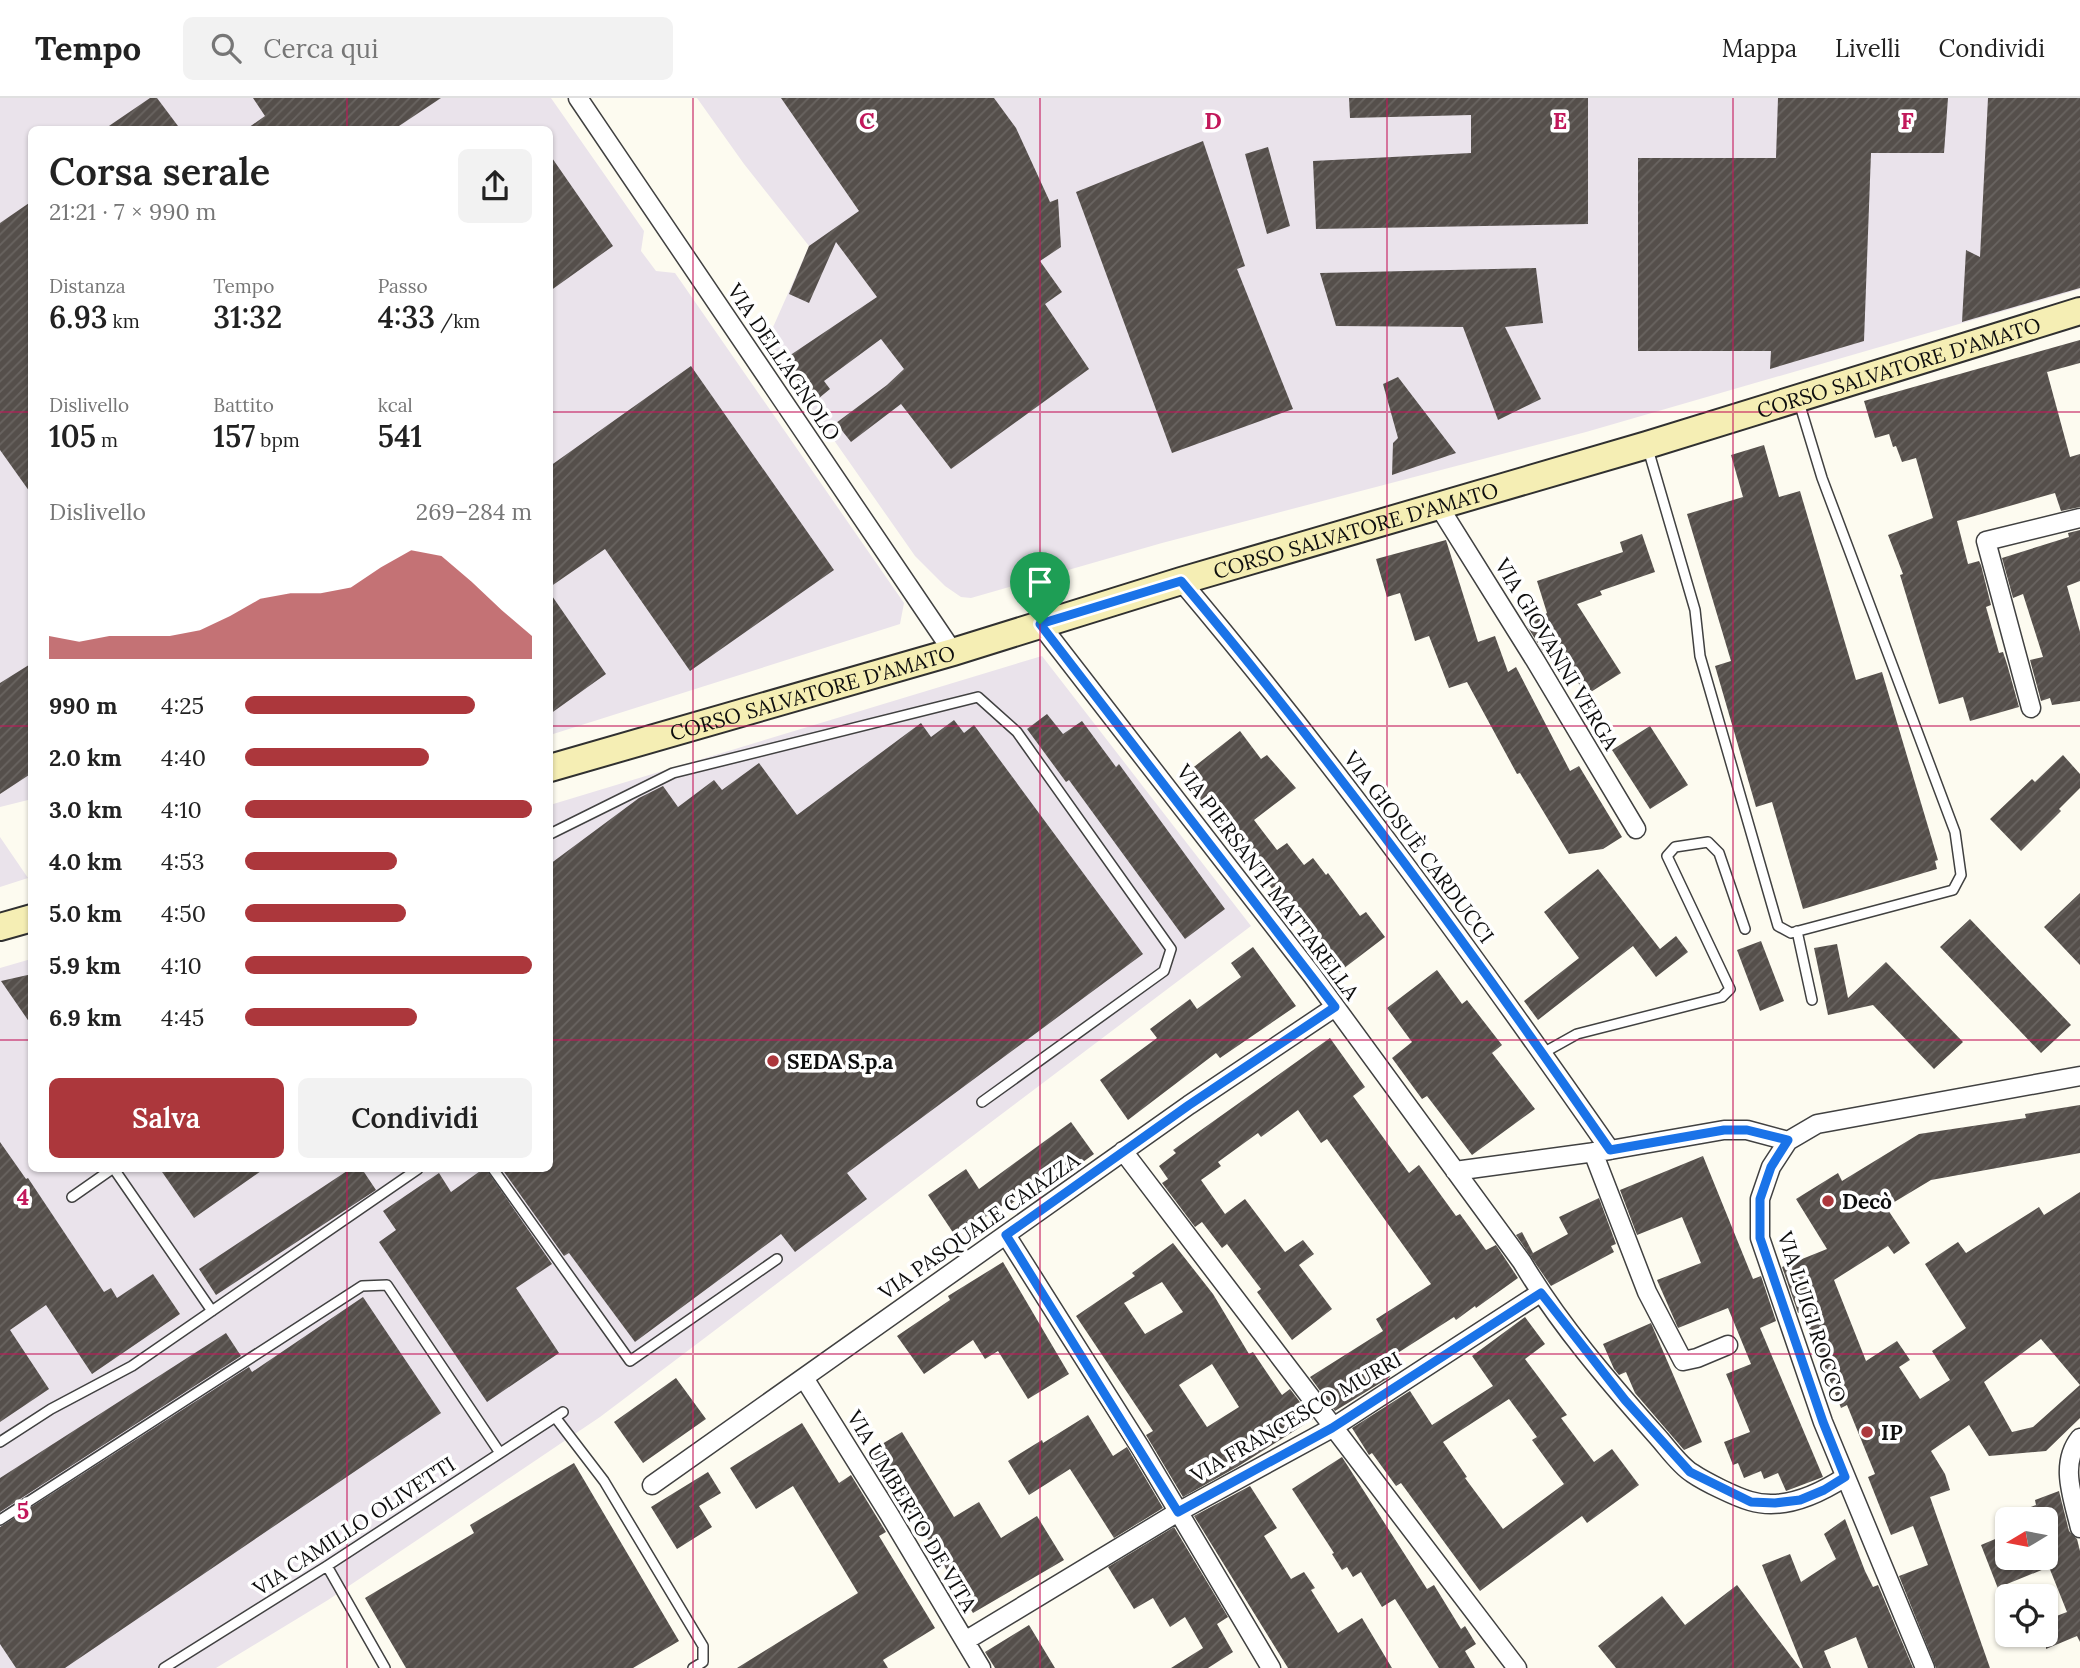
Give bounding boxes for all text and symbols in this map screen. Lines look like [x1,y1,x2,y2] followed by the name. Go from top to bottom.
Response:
[183,17,673,80] search box
[35,27,141,69] text: Tempo
[207,29,245,67] icon: search
[263,32,378,65] text: Cerca qui
[1722,33,1797,64] text: Mappa
[1835,33,1901,64] text: Livelli
[1939,33,2045,64] text: Condividi
[859,106,875,135] text: C
[1204,106,1222,135] text: D
[1553,106,1567,135] text: E
[1900,106,1914,135] text: F
[49,147,270,195] text: Corsa serale
[458,149,532,223] button: share
[49,197,216,226] text: 21:21 · 7 × 990 m
[49,274,126,298] text: Distanza
[213,274,274,298] text: Tempo
[378,274,428,298] text: Passo
[721,278,847,446] street label: VIA DELL'AGNOLO
[49,298,107,336] text: 6.93
[213,298,282,336] text: 31:32
[378,298,435,336] text: 4:33
[107,309,140,333] text: km
[435,309,480,333] text: /km
[1753,311,2044,424] street label: CORSO SALVATORE D'AMATO
[49,393,129,417] text: Dislivello
[213,393,274,417] text: Battito
[378,393,413,417] text: kcal
[49,417,96,455] text: 105
[213,417,255,455] text: 157
[378,417,422,455] text: 541
[96,428,118,452] text: m
[255,428,300,452] text: bpm
[1210,476,1501,584] street label: CORSO SALVATORE D'AMATO
[49,497,146,526] text: Dislivello
[416,497,532,526] text: 269–284 m
[1010,552,1070,624] pin
[1489,553,1625,755] street label: VIA GIOVANNI VERGA
[1021,563,1059,601] icon: arrive
[667,639,958,746] street label: CORSO SALVATORE D'AMATO
[49,691,117,720] text: 990 m
[161,691,204,720] text: 4:25
[49,743,122,772] text: 2.0 km
[161,743,206,772] text: 4:40
[1337,745,1500,948] street label: VIA GIOSUÈ CARDUCCI
[1170,758,1366,1006] street label: VIA PIERSANTI MATTARELLA
[49,795,122,824] text: 3.0 km
[161,795,202,824] text: 4:10
[49,847,122,876] text: 4.0 km
[161,847,205,876] text: 4:53
[49,899,122,928] text: 5.0 km
[161,899,206,928] text: 4:50
[49,951,121,980] text: 5.9 km
[161,951,202,980] text: 4:10
[49,1003,122,1032] text: 6.9 km
[161,1003,204,1032] text: 4:45
[787,1048,893,1075] place label: SEDA S.p.a
[765,1053,781,1069] marker: SEDA S.p.a
[49,1078,284,1158] button: Salva
[298,1078,532,1158] button: Condividi
[873,1146,1085,1306] street label: VIA PASQUALE CAIAZZA
[17,1182,29,1211] text: 4
[1842,1188,1892,1215] place label: Decò
[1820,1193,1836,1209] marker: Decò
[1771,1227,1852,1406] street label: VIA LUIGI ROCCO
[1185,1346,1406,1489] street label: VIA FRANCESCO MURRI
[841,1405,983,1617] street label: VIA UMBERTO DE VITA
[1881,1419,1903,1446] place label: IP
[1859,1424,1875,1440] marker: IP
[247,1450,460,1602] street label: VIA CAMILLO OLIVETTI
[17,1496,29,1525] text: 5
[1995,1507,2058,1570] north arrow
[1995,1507,2058,1647] map controls
[1995,1584,2058,1647] button: locate

